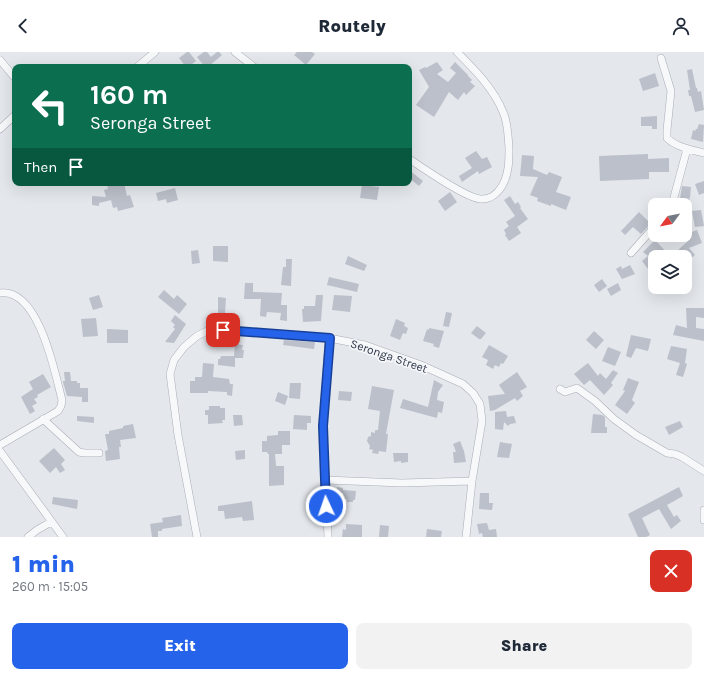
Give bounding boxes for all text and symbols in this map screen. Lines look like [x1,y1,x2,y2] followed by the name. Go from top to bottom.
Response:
[12,15,34,37] icon: back
[318,15,386,37] text: Routely
[670,15,692,37] icon: person
[90,78,168,111] text: 160 m
[24,80,76,132] icon: left
[90,112,211,134] text: Seronga Street
[65,156,87,178] icon: arrive
[24,158,57,176] text: Then
[648,198,692,242] north arrow
[648,198,692,294] map controls
[648,250,692,294] button: layers
[206,313,240,347] pin
[212,319,234,341] icon: arrive
[349,336,430,376] street label: Seronga Street
[305,485,347,527] position arrow
[12,550,75,578] text: 1 min
[650,550,692,592] button: close
[12,579,88,594] text: 260 m · 15:05
[12,623,348,669] button: Exit
[356,623,692,669] button: Share

